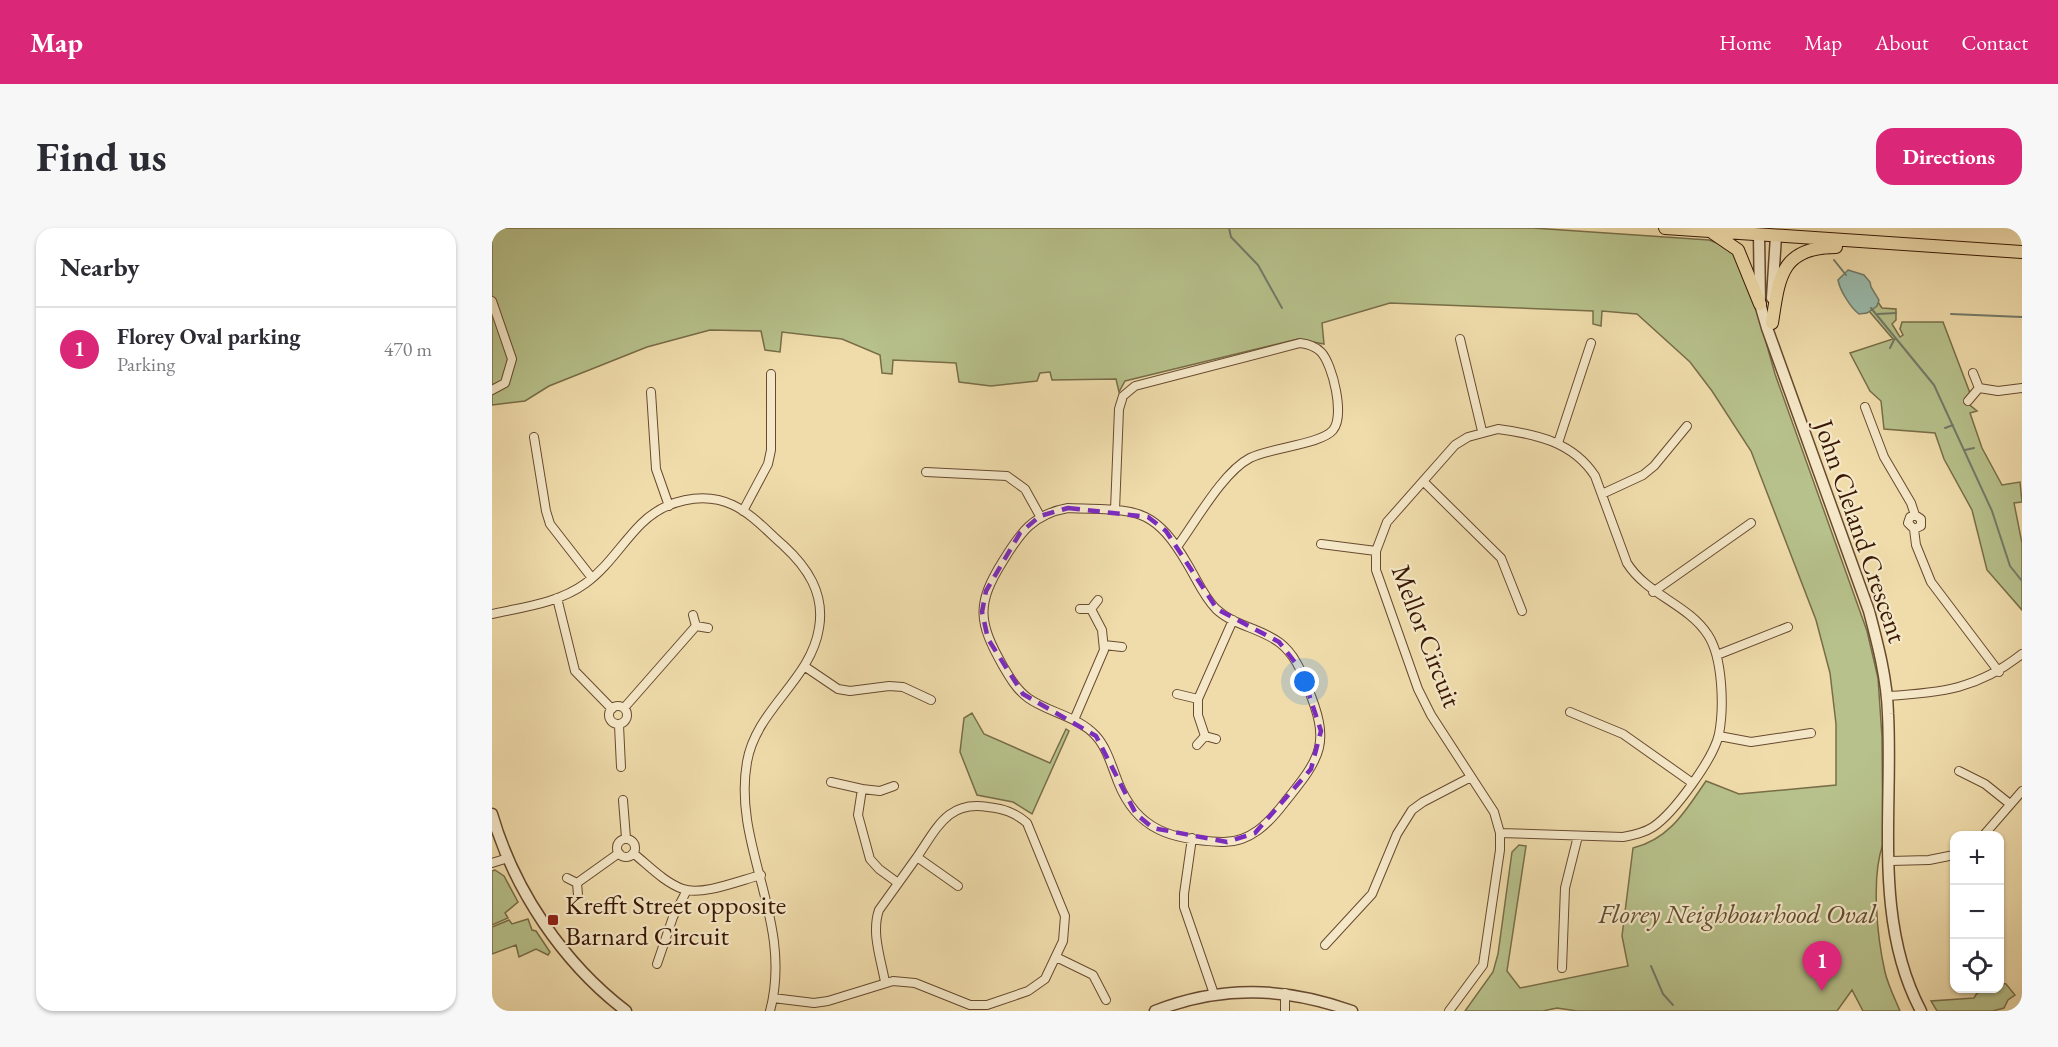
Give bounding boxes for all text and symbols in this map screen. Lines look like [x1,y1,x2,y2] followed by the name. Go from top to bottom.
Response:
[30,24,83,60] text: Map
[1719,29,1771,56] text: Home
[1804,29,1842,56] text: Map
[1875,29,1928,56] text: About
[1961,29,2028,56] text: Contact
[1876,128,2022,185] button: Directions
[36,129,167,184] text: Find us
[60,250,140,284] text: Nearby
[117,322,301,351] text: Florey Oval parking
[74,336,85,362] text: 1
[384,336,432,362] text: 470 m
[117,351,175,377] text: Parking
[1806,413,1916,648] street label: John Cleland Crescent
[1384,560,1470,713] street label: Mellor Circuit
[1290,667,1319,696] your location
[1950,831,2004,993] map controls
[1950,831,2004,885] button: +
[1950,885,2004,939] button: −
[565,887,786,953] place label: Krefft Street opposite Barnard Circuit
[1597,896,1877,931] park label: Florey Neighbourhood Oval
[546,913,560,927] marker: Krefft Street opposite Barnard Circuit
[1950,939,2004,993] button: locate
[1802,942,1842,991] pin: 1

